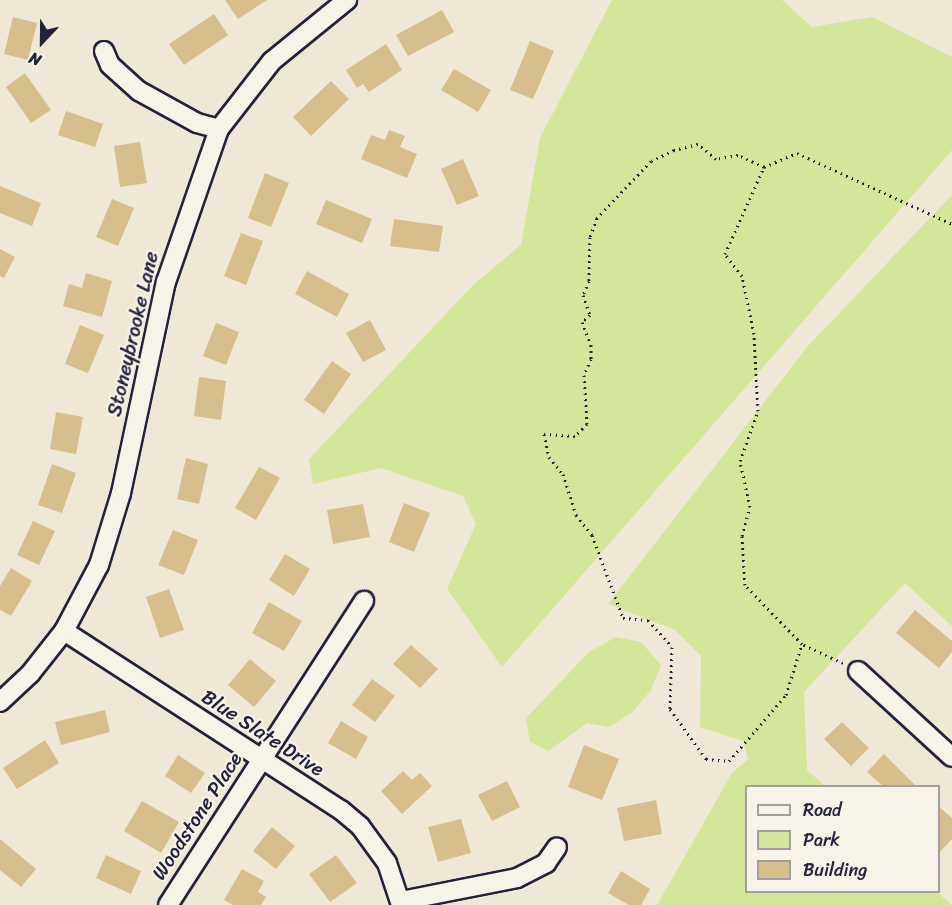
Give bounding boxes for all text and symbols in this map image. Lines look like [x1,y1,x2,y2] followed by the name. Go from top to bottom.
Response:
[12,12,72,72] north arrow
[24,44,46,75] text: N
[102,249,164,419] street label: Stoneybrooke Lane
[197,684,329,782] street label: Blue Slate Drive
[147,747,247,885] street label: Woodstone Place
[745,785,940,893] legend
[803,794,842,826] text: Road
[803,824,840,856] text: Park
[803,854,867,886] text: Building

